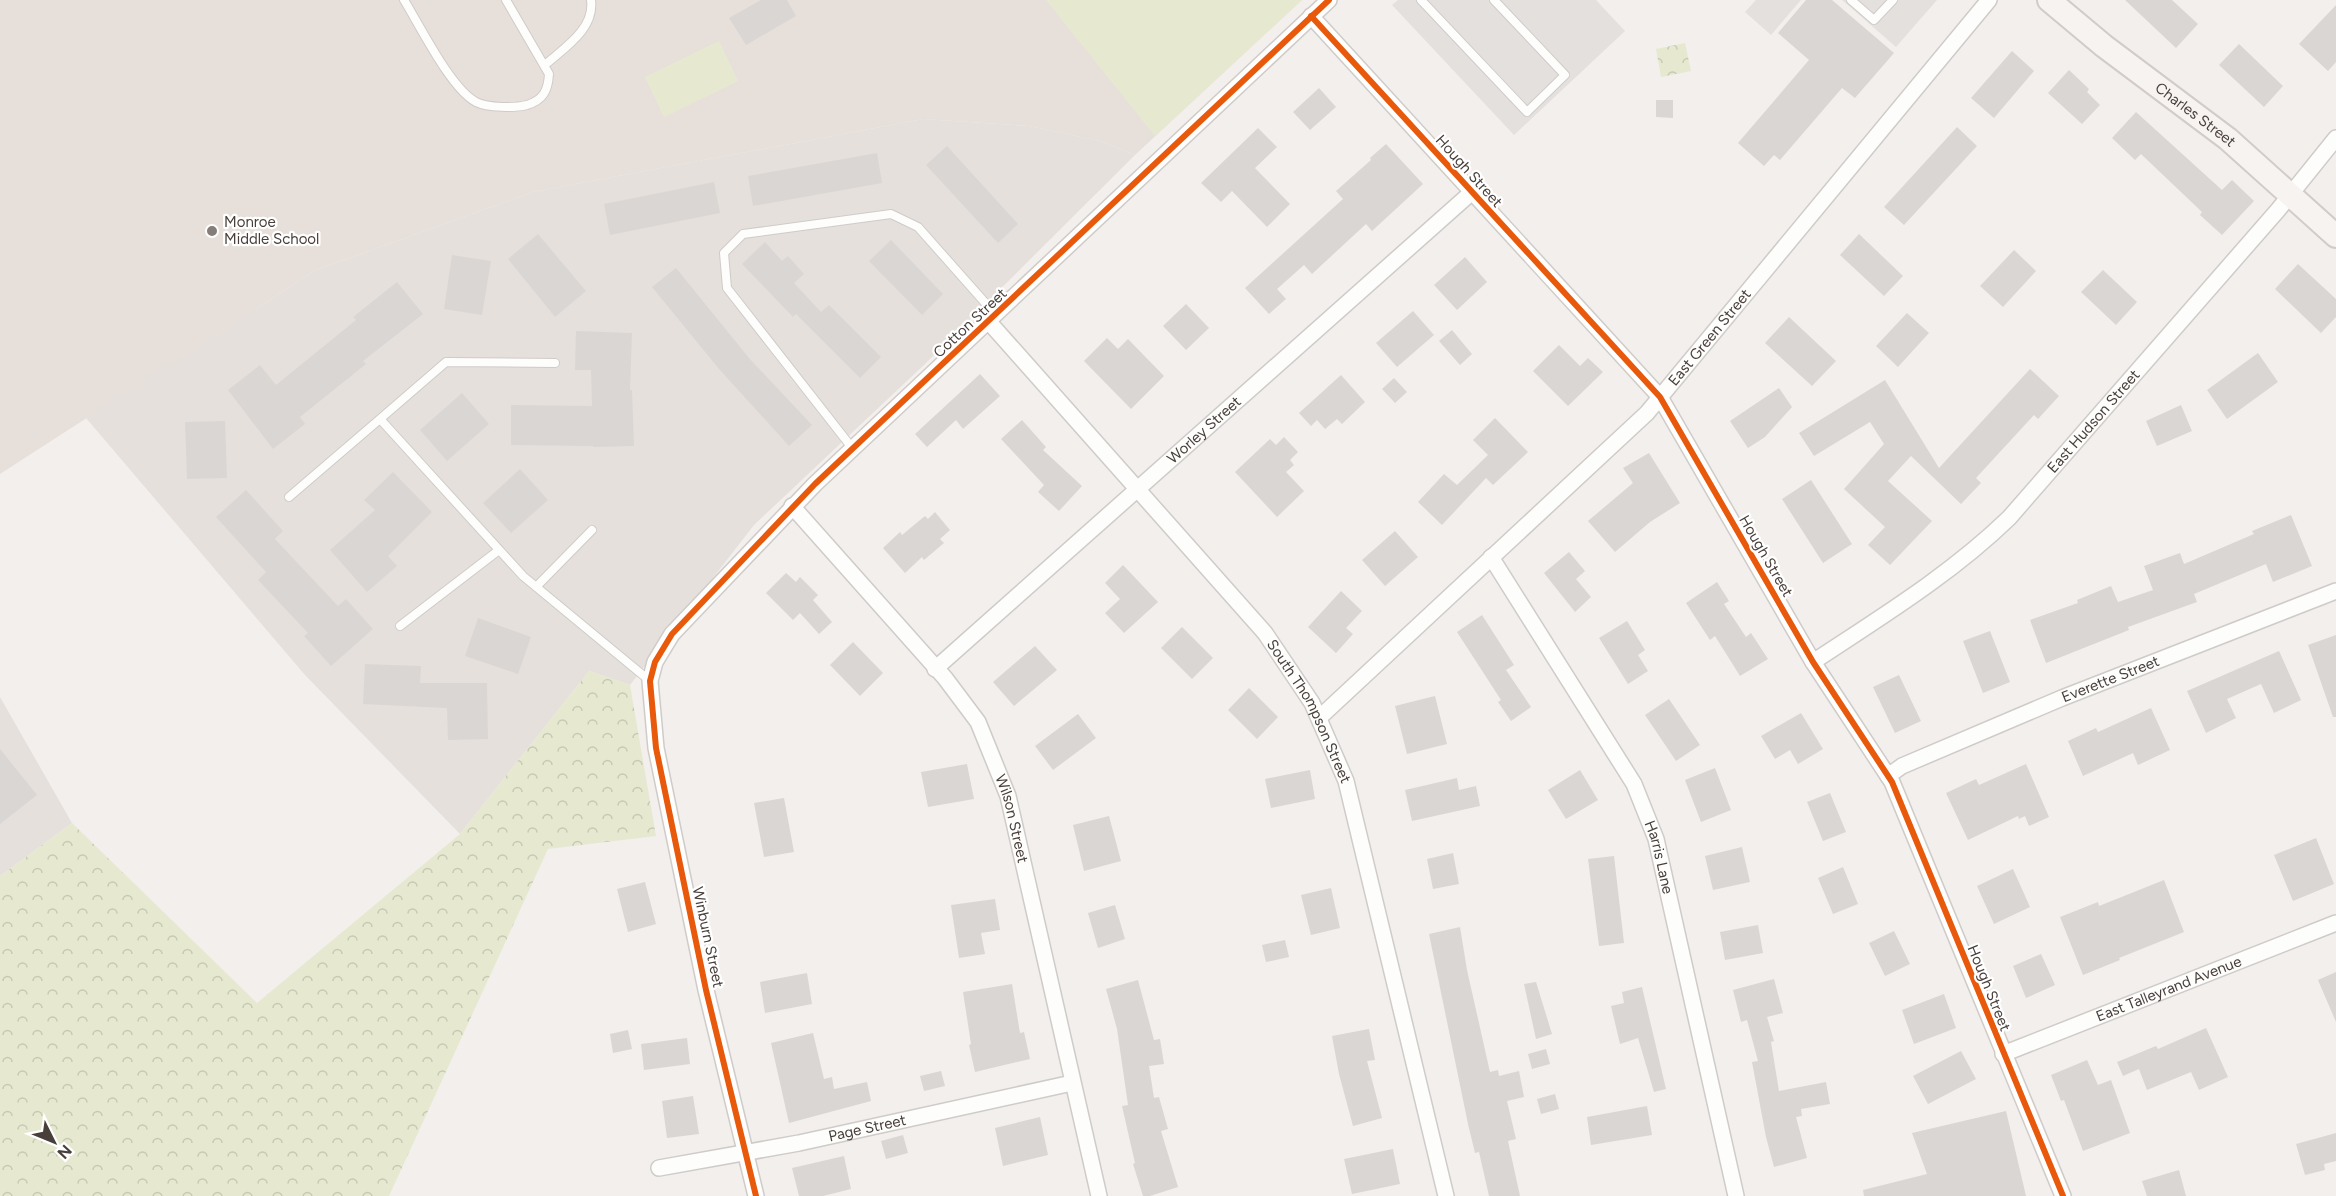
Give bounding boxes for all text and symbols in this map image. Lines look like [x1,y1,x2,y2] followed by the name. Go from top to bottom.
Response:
[2152,79,2240,151] street label: Charles Street
[1432,131,1506,211] street label: Hough Street
[224,213,319,248] place label: Monroe Middle School
[205,224,219,238] marker: Monroe Middle School
[930,284,1011,361] street label: Cotton Street
[1664,285,1755,389] street label: East Green Street
[2044,366,2144,477] street label: East Hudson Street
[1164,392,1245,467] street label: Worley Street
[1735,512,1797,600] street label: Hough Street
[1263,636,1355,786] street label: South Thompson Street
[2059,652,2162,706] street label: Everette Street
[991,772,1032,865] street label: Wilson Street
[1641,818,1677,896] street label: Harris Lane
[689,885,728,989] street label: Winburn Street
[1964,942,2015,1034] street label: Hough Street
[2093,952,2244,1026] street label: East Talleyrand Avenue
[827,1111,908,1145] street label: Page Street
[24,1112,84,1172] north arrow
[53,1141,76,1163] text: N

